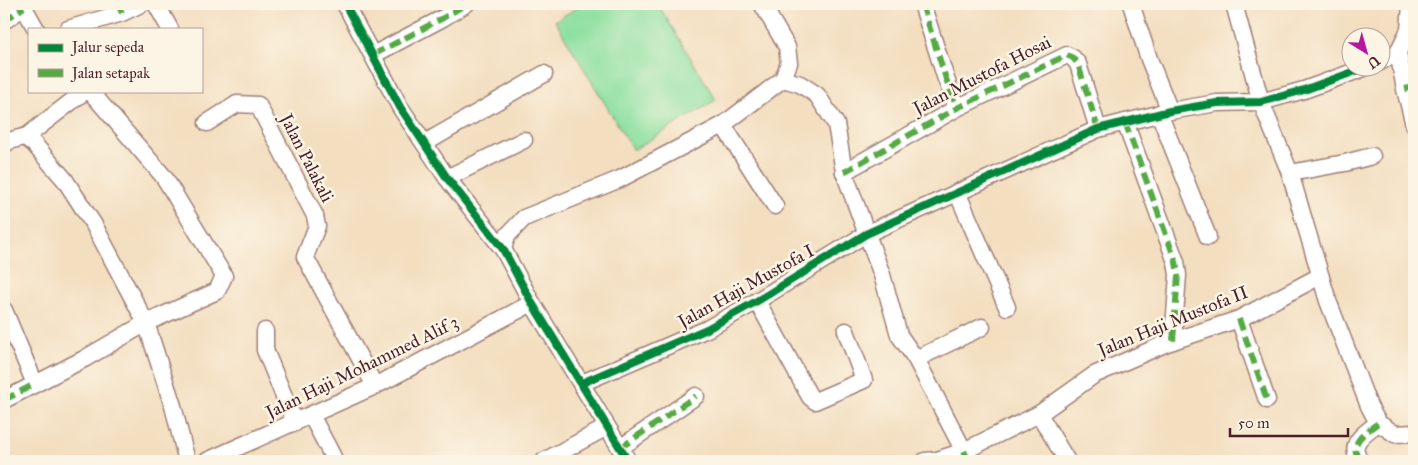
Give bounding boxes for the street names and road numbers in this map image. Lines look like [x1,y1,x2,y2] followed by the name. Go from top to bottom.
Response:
[908,31,1055,121] street label: Jalan Mustofa Hosai
[274,108,339,206] street label: Jalan Palakali
[672,239,819,334] street label: Jalan Haji Mustofa I
[1093,281,1252,363] street label: Jalan Haji Mustofa II
[260,311,462,425] street label: Jalan Haji Mohammed Alif 3

